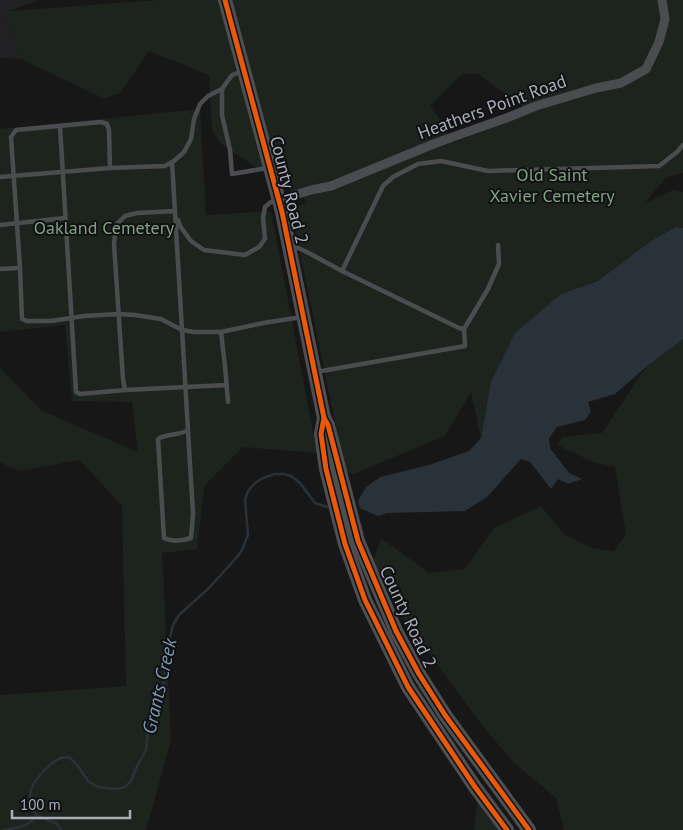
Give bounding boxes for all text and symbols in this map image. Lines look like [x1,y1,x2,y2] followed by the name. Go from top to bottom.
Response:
[414,69,569,144] street label: Heathers Point Road
[265,134,314,246] street label: County Road 2
[489,163,615,207] park label: Old Saint Xavier Cemetery
[34,216,175,239] park label: Oakland Cemetery
[375,562,442,672] street label: County Road 2
[136,635,182,736] water label: Grants Creek
[12,788,130,820] scale bar
[20,795,61,814] text: 100 m

